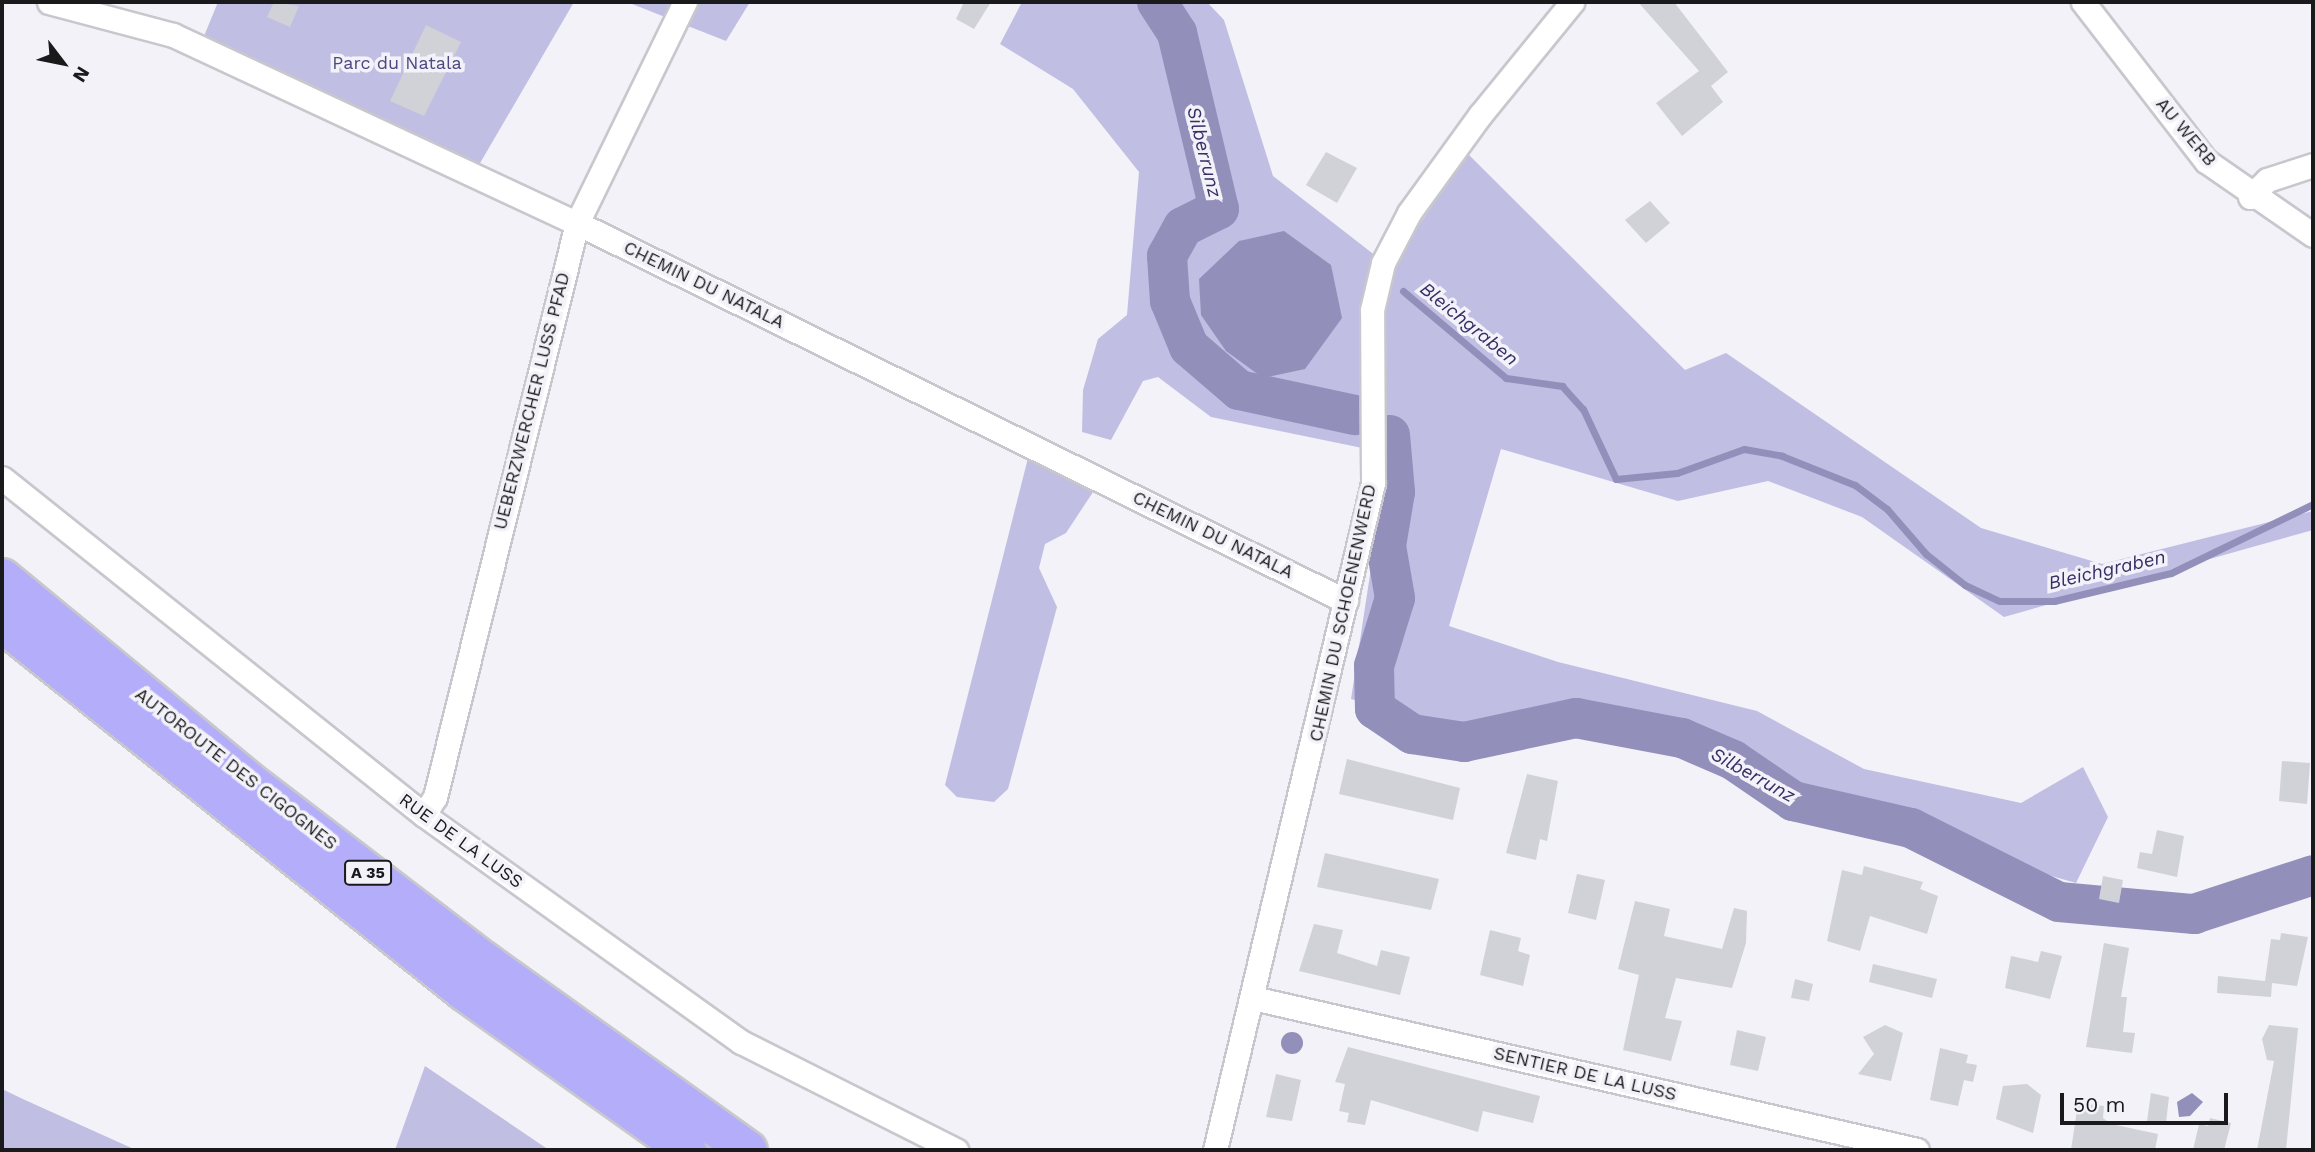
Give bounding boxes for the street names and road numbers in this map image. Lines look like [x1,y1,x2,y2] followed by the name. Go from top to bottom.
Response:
[2151,93,2221,171] street label: AU WERB
[620,237,788,333] street label: CHEMIN DU NATALA
[490,270,574,532] street label: UEBERZWERCHER LUSS PFAD
[1305,482,1381,744] street label: CHEMIN DU SCHOENENWERD
[1129,487,1297,583] street label: CHEMIN DU NATALA
[131,683,341,855] street label: AUTOROUTE DES CIGOGNES
[395,789,527,893] street label: RUE DE LA LUSS
[344,860,392,886] road number: A 35
[1491,1042,1679,1106] street label: SENTIER DE LA LUSS

